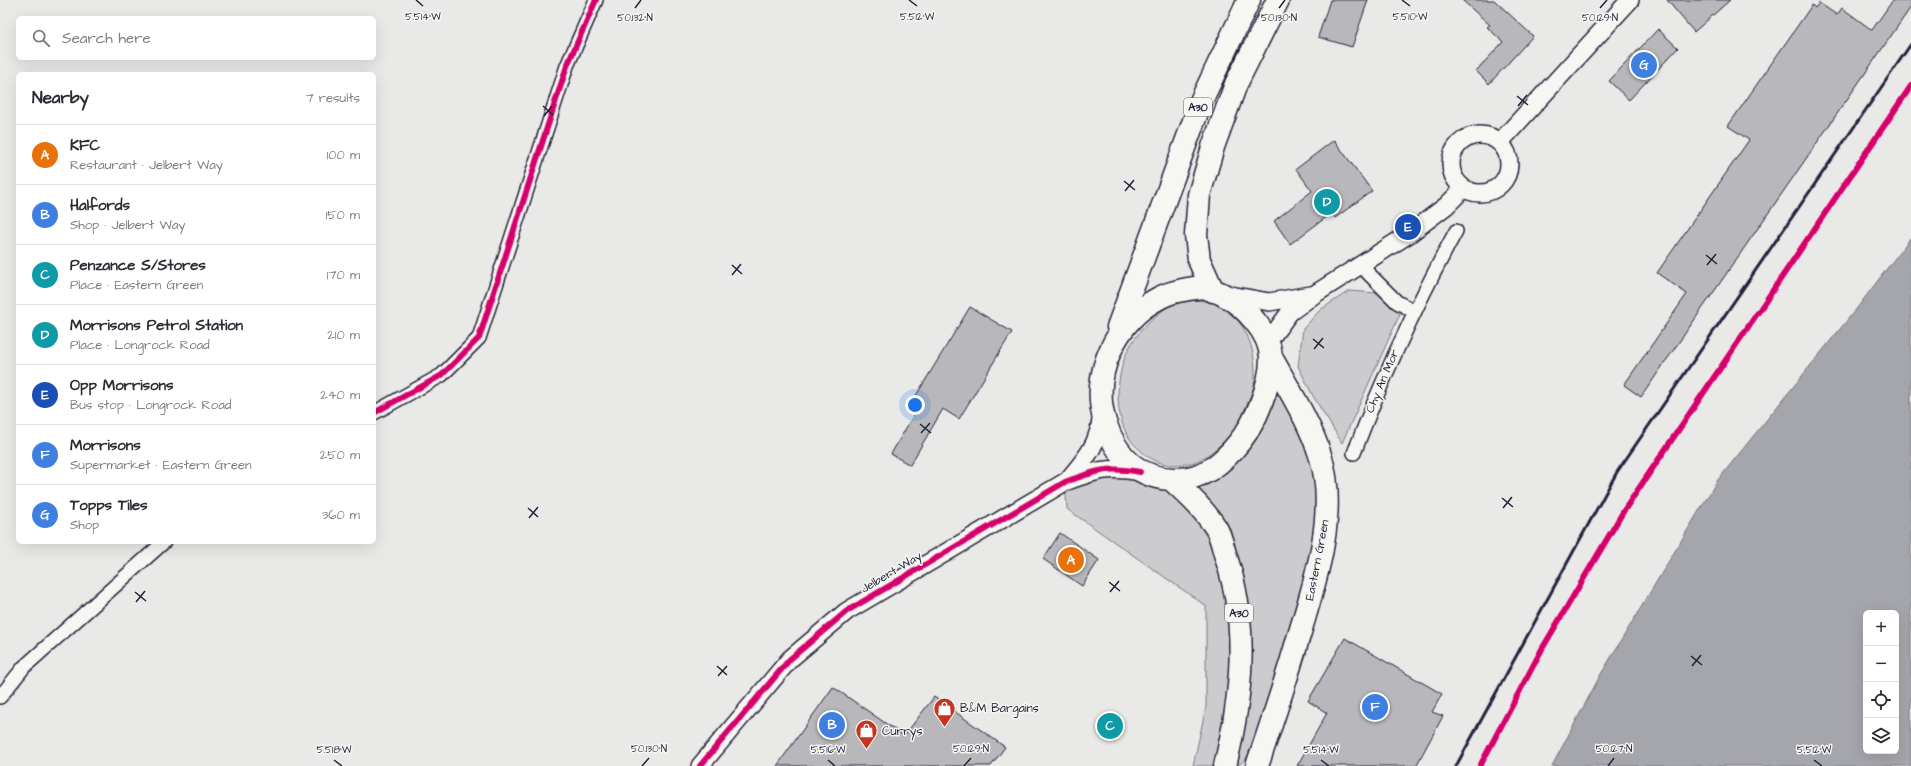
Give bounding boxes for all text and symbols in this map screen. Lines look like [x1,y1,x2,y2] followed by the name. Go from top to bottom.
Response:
[405,10,441,24] text: 5.514°W
[900,10,935,24] text: 5.512°W
[1393,10,1428,24] text: 5.510°W
[617,11,653,25] text: 50.132°N
[1261,11,1297,25] text: 50.130°N
[1582,11,1618,25] text: 50.129°N
[16,16,376,60] search box
[30,27,52,49] icon: search
[62,28,151,49] text: Search here
[1631,50,1657,80] pin: G
[32,86,89,110] text: Nearby
[306,89,360,107] text: 7 results
[1184,98,1212,116] road number: A30
[70,135,100,156] text: KFC
[41,146,49,164] text: A
[327,146,360,164] text: 100 m
[70,156,223,174] text: Restaurant · Jelbert Way
[1314,187,1340,217] pin: D
[70,195,130,216] text: Halfords
[40,206,50,224] text: B
[326,206,360,224] text: 150 m
[1395,212,1421,242] pin: E
[70,216,185,234] text: Shop · Jelbert Way
[70,255,206,276] text: Penzance S/Stores
[40,266,50,284] text: C
[327,266,360,284] text: 170 m
[70,276,203,294] text: Place · Eastern Green
[70,315,243,336] text: Morrisons Petrol Station
[41,326,49,344] text: D
[327,326,360,344] text: 210 m
[70,336,210,354] text: Place · Longrock Road
[1361,346,1405,416] street label: Chy An Mor
[70,375,173,396] text: Opp Morrisons
[41,386,49,404] text: E
[320,386,360,404] text: 240 m
[905,395,925,415] your location
[70,396,231,414] text: Bus stop · Longrock Road
[70,435,141,456] text: Morrisons
[40,446,50,464] text: F
[320,446,360,464] text: 250 m
[70,456,252,474] text: Supermarket · Eastern Green
[70,495,148,516] text: Topps Tiles
[40,506,50,524] text: G
[322,506,360,524] text: 360 m
[70,516,99,534] text: Shop
[1301,518,1334,602] street label: Eastern Green
[1058,545,1084,575] pin: A
[858,547,926,598] street label: Jelbert Way
[1225,604,1253,622] road number: A30
[1863,610,1899,754] map controls
[1863,610,1899,646] button: +
[1863,646,1899,682] button: −
[1863,682,1899,718] button: locate
[1362,692,1388,722] pin: F
[931,695,957,728] shop icon: B&M Bargains
[960,700,1039,718] place label: B&M Bargains
[819,710,845,740] pin: B
[1097,711,1123,741] pin: C
[854,718,880,751] shop icon: Currys
[1863,718,1899,754] button: layers
[882,723,922,741] place label: Currys
[631,742,667,756] text: 50.130°N
[953,742,989,756] text: 50.129°N
[1596,742,1632,756] text: 50.127°N
[317,743,352,757] text: 5.518°W
[811,743,846,757] text: 5.516°W
[1303,743,1339,757] text: 5.514°W
[1797,743,1832,757] text: 5.512°W

